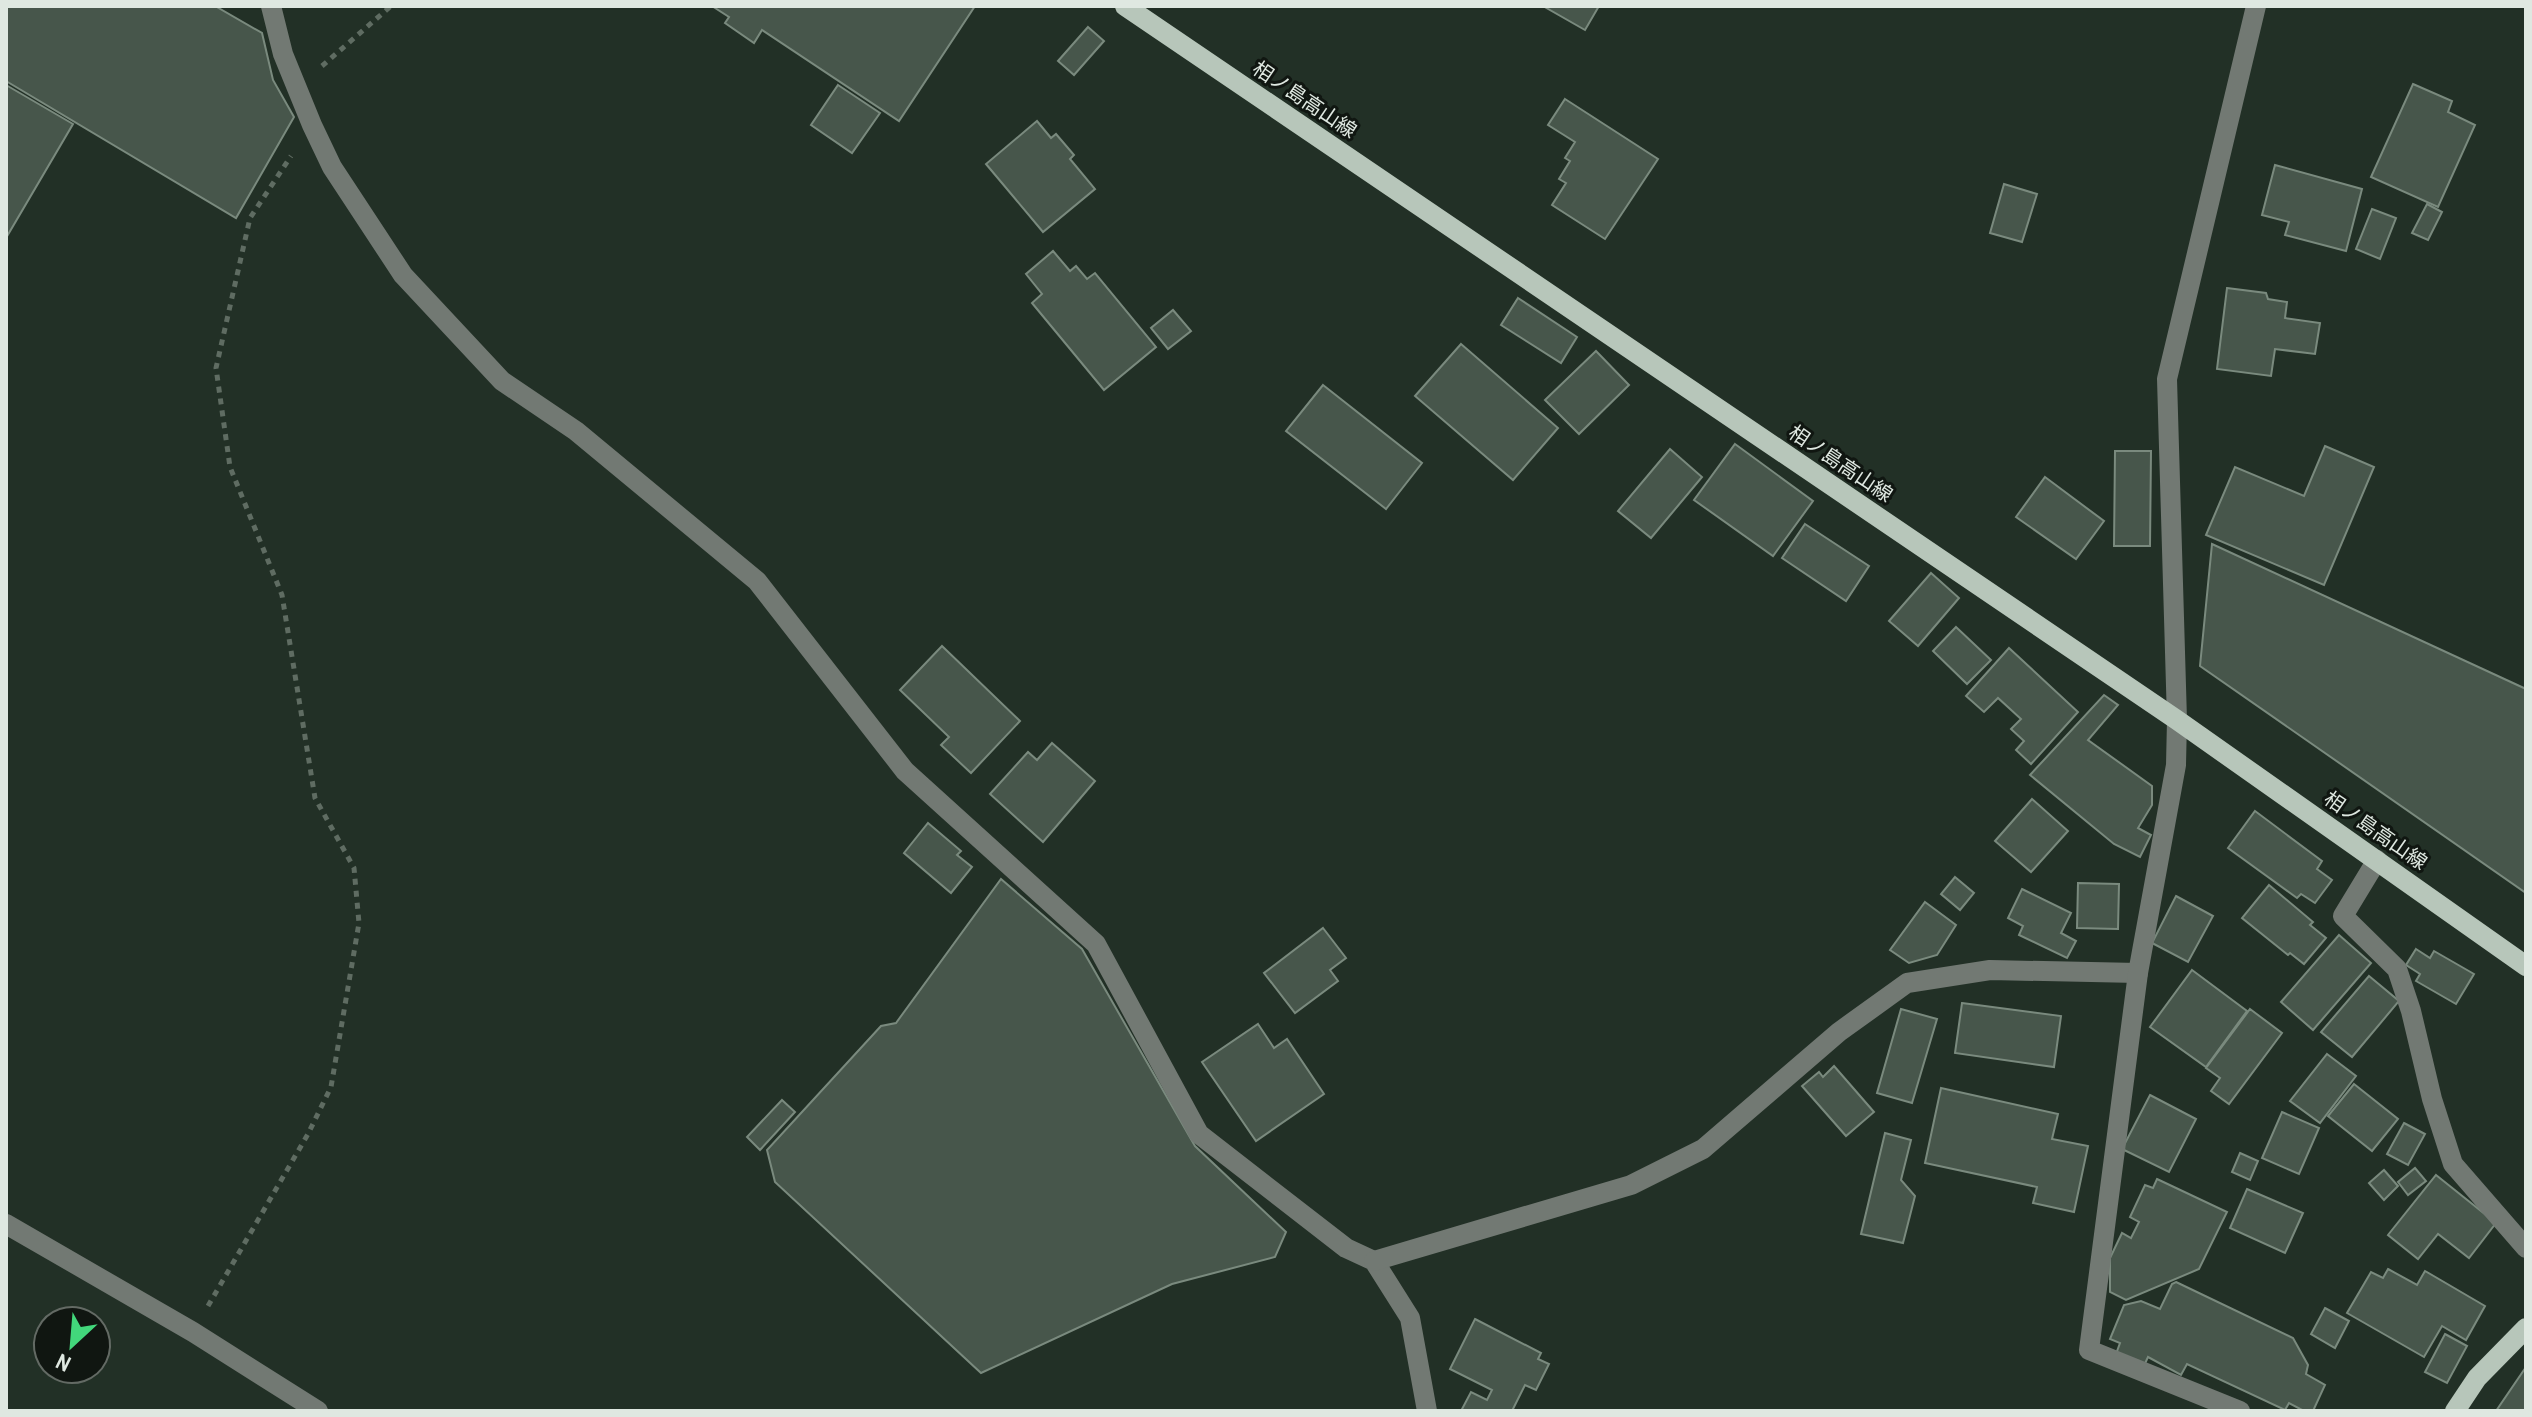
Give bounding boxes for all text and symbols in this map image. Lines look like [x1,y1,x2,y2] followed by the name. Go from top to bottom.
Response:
[1248,54,1362,144] street label: 相ノ島高山線
[1784,418,1898,508] street label: 相ノ島高山線
[2319,785,2433,875] street label: 相ノ島高山線
[32,1305,112,1385] north arrow
[51,1347,76,1379] text: N

